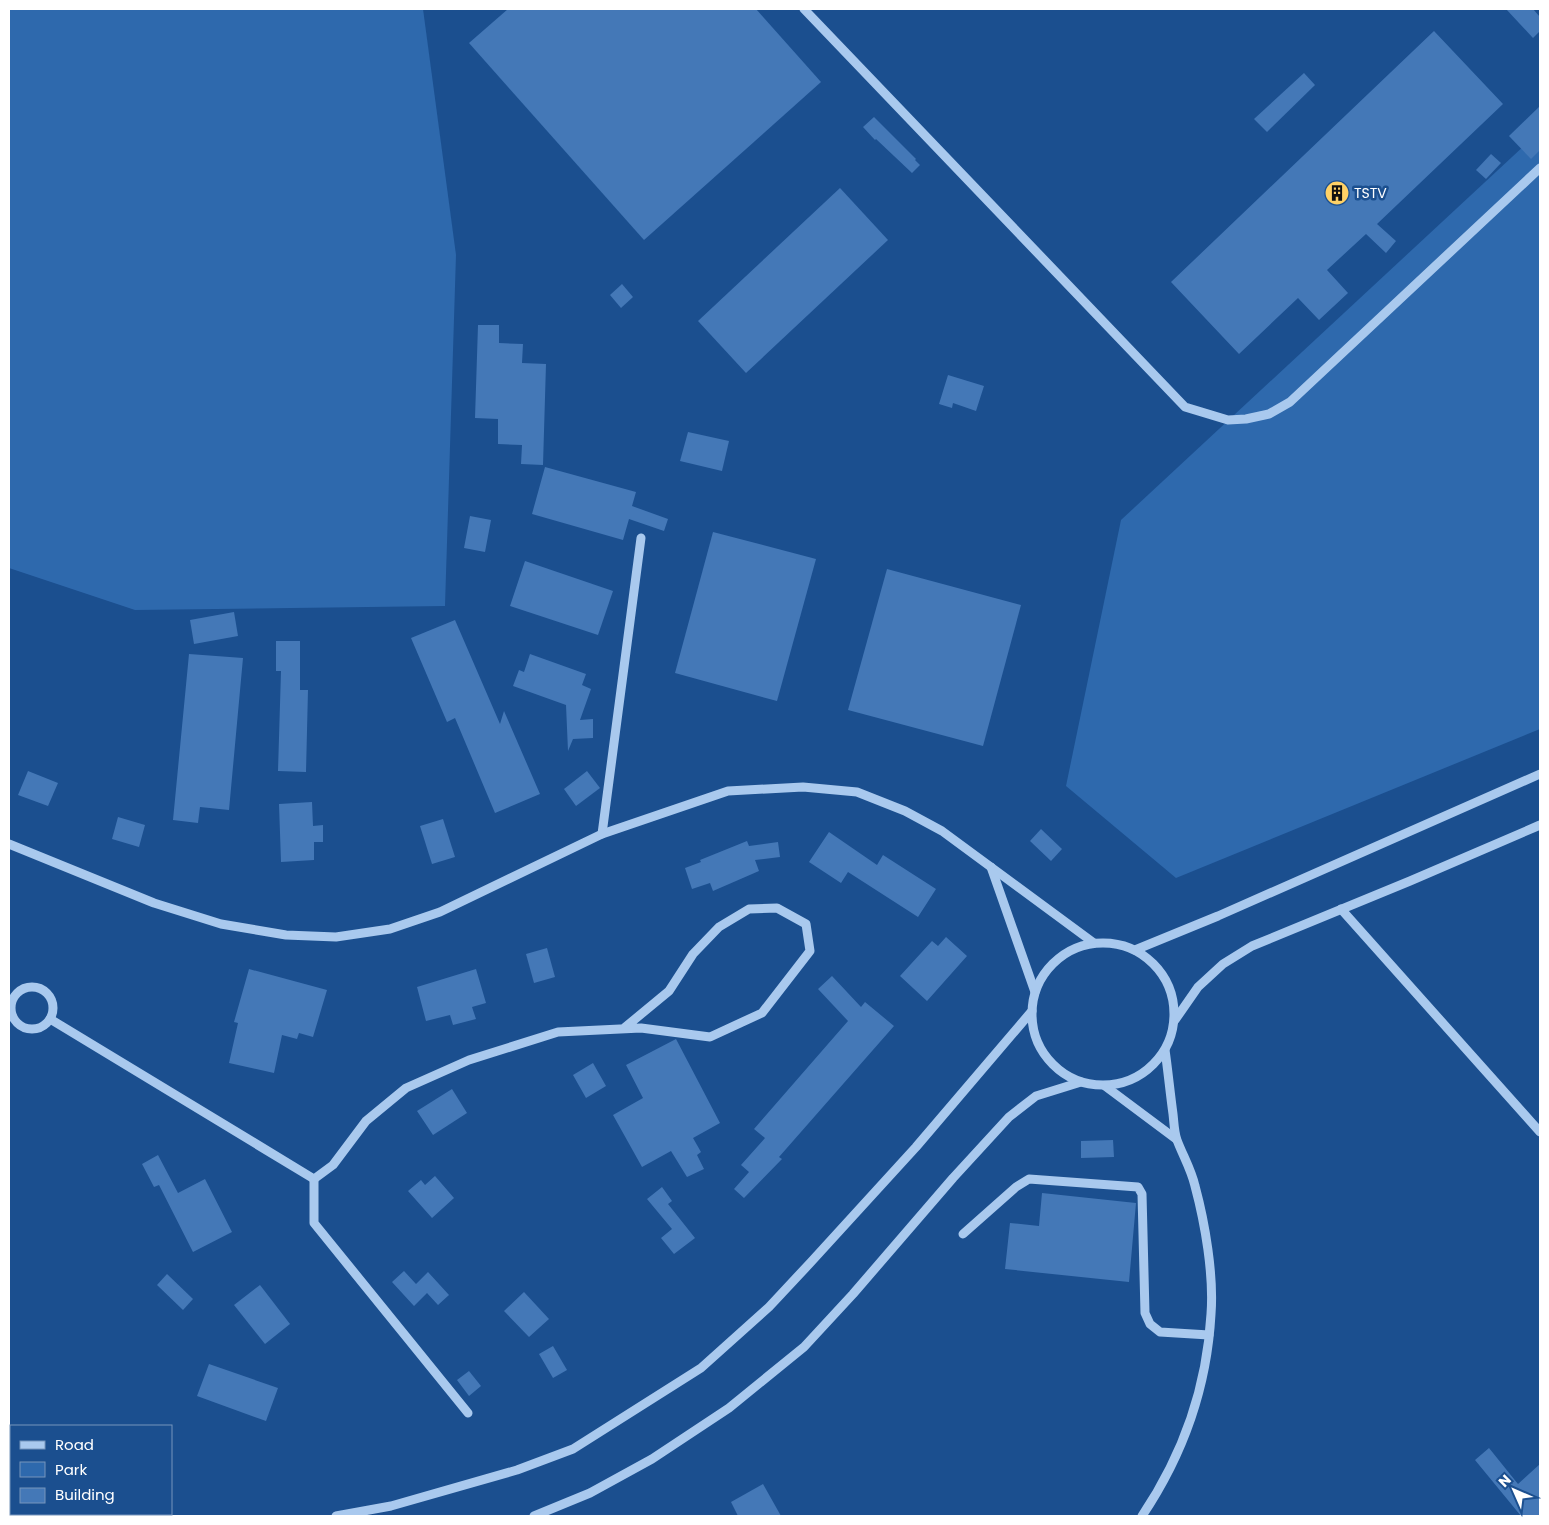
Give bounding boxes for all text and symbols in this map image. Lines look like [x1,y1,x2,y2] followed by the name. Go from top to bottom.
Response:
[1324,180,1350,206] building icon: TSTV
[1354,183,1387,203] place label: TSTV
[10,1425,172,1515] legend
[55,1434,94,1455] text: Road
[55,1459,87,1480] text: Park
[1489,1465,1539,1515] north arrow
[1494,1470,1516,1492] text: N
[55,1484,115,1505] text: Building

